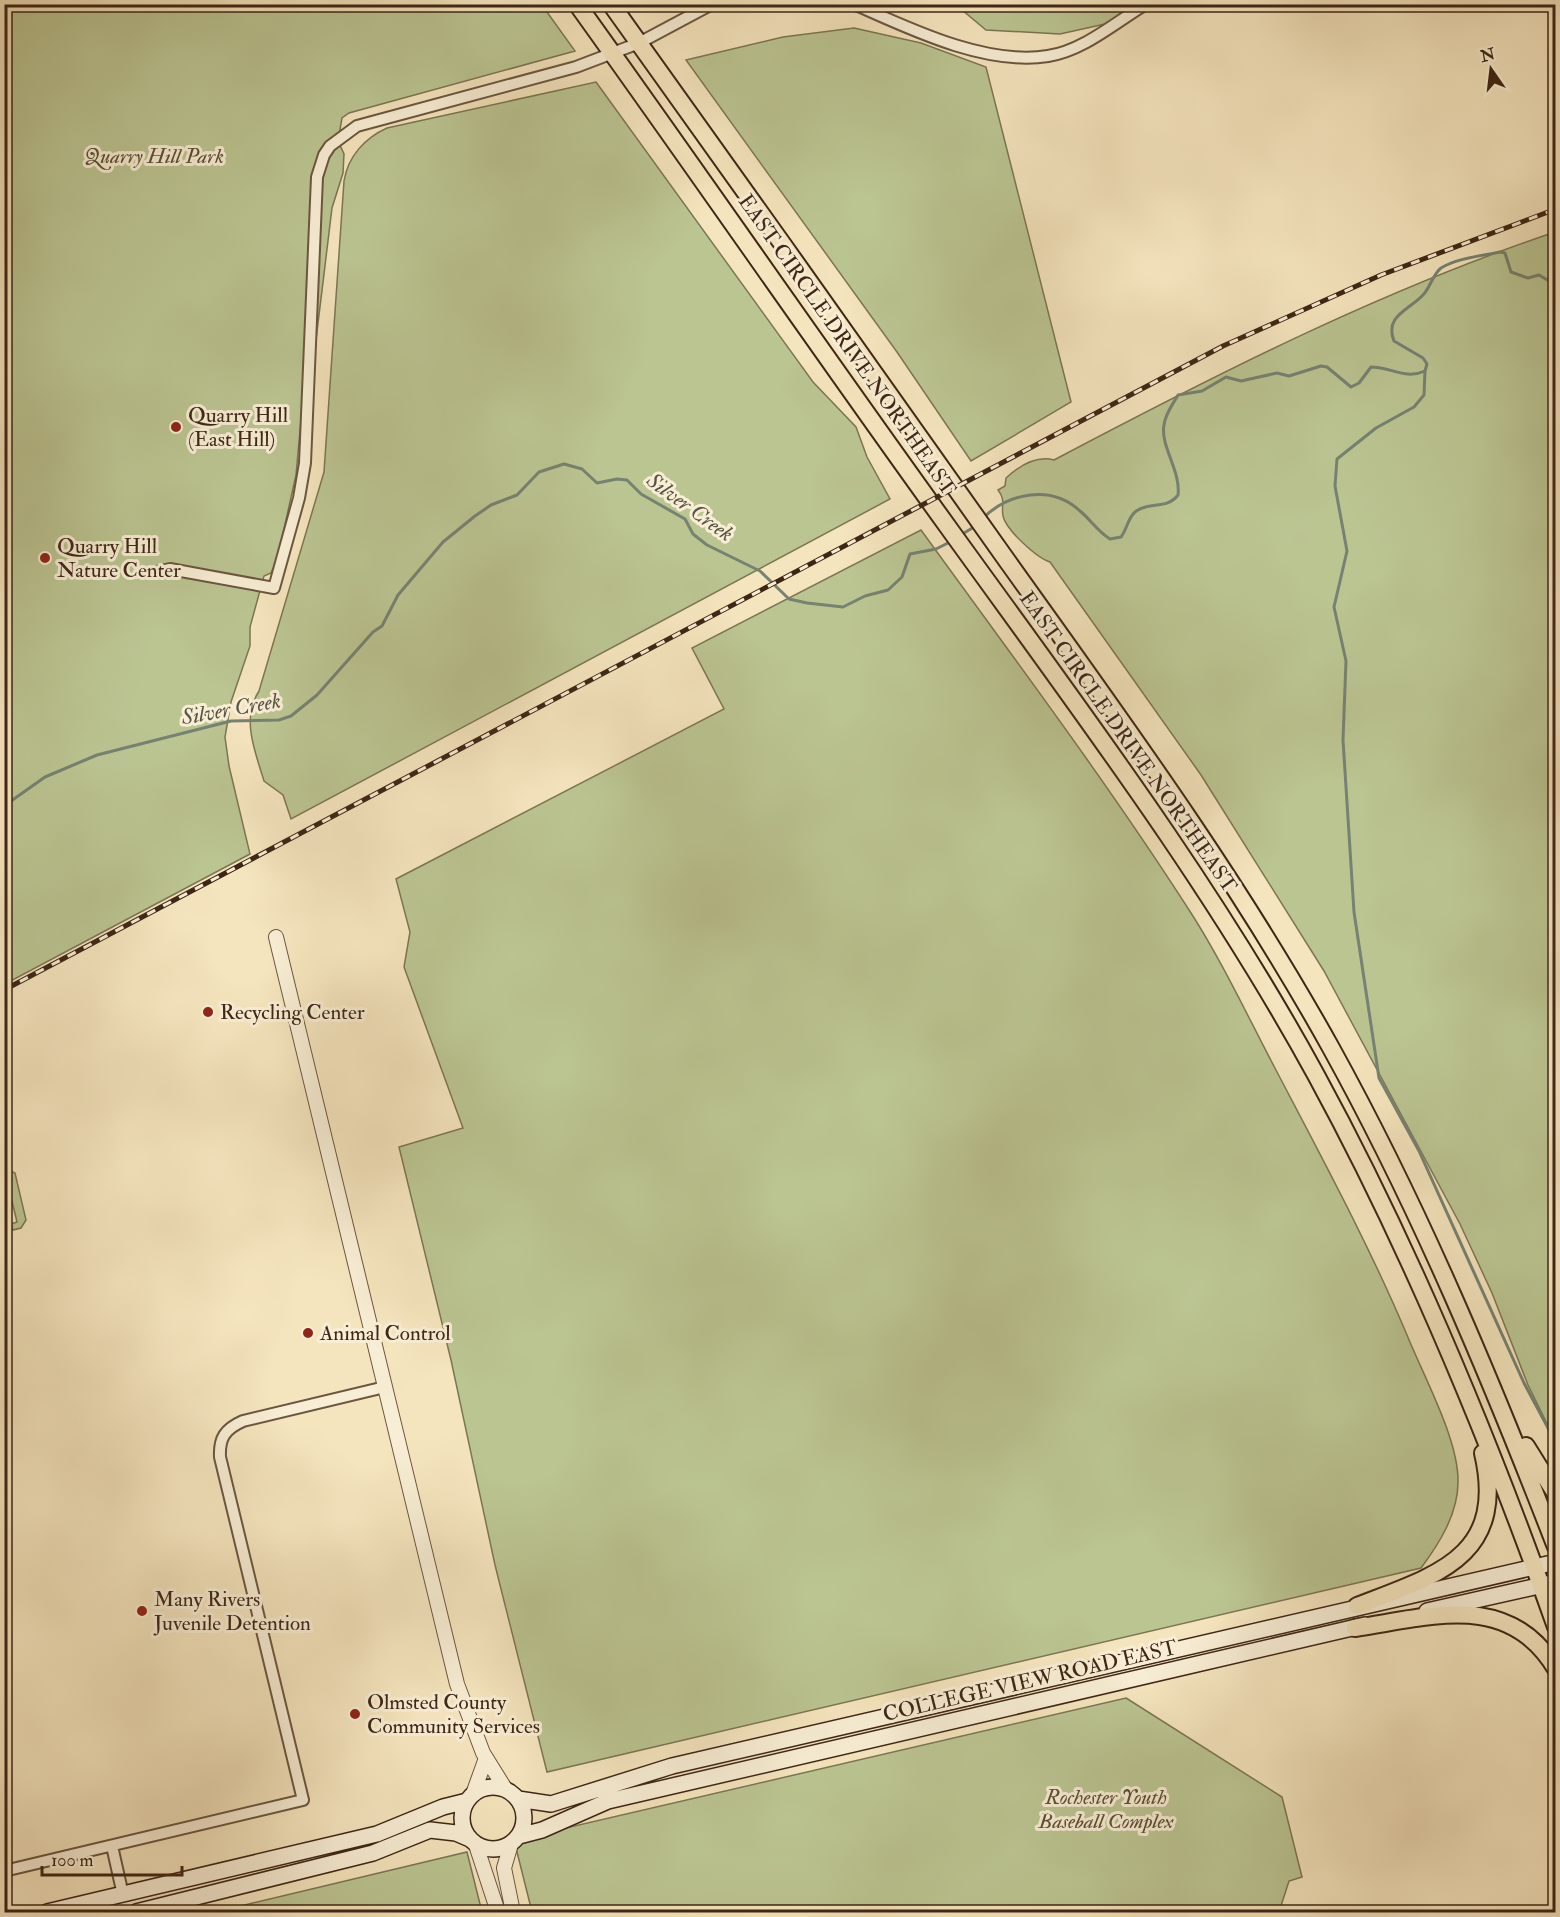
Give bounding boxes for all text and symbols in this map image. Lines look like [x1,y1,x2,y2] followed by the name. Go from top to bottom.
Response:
[1461,39,1521,99] north arrow
[1477,44,1498,67] text: N
[84,143,224,170] park label: Quarry Hill Park
[732,189,962,501] street label: EAST CIRCLE DRIVE NORTHEAST
[188,402,289,453] place label: Quarry Hill (East Hill)
[169,420,183,434] marker: Quarry Hill (East Hill)
[640,466,739,548] water label: Silver Creek
[57,533,181,584] place label: Quarry Hill Nature Center
[38,551,52,565] marker: Quarry Hill Nature Center
[1013,586,1243,898] street label: EAST CIRCLE DRIVE NORTHEAST
[178,686,283,732] water label: Silver Creek
[220,999,365,1026] place label: Recycling Center
[201,1005,215,1019] marker: Recycling Center
[319,1320,451,1347] place label: Animal Control
[301,1326,315,1340] marker: Animal Control
[153,1586,311,1637] place label: Many Rivers Juvenile Detention
[135,1604,149,1618] marker: Many Rivers Juvenile Detention
[880,1634,1180,1728] street label: COLLEGE VIEW ROAD EAST
[367,1689,540,1740] place label: Olmsted County Community Services
[348,1707,362,1721] marker: Olmsted County Community Services
[1038,1784,1173,1835] park label: Rochester Youth Baseball Complex
[42,1839,182,1877] scale bar
[51,1849,94,1872] text: 100 m

